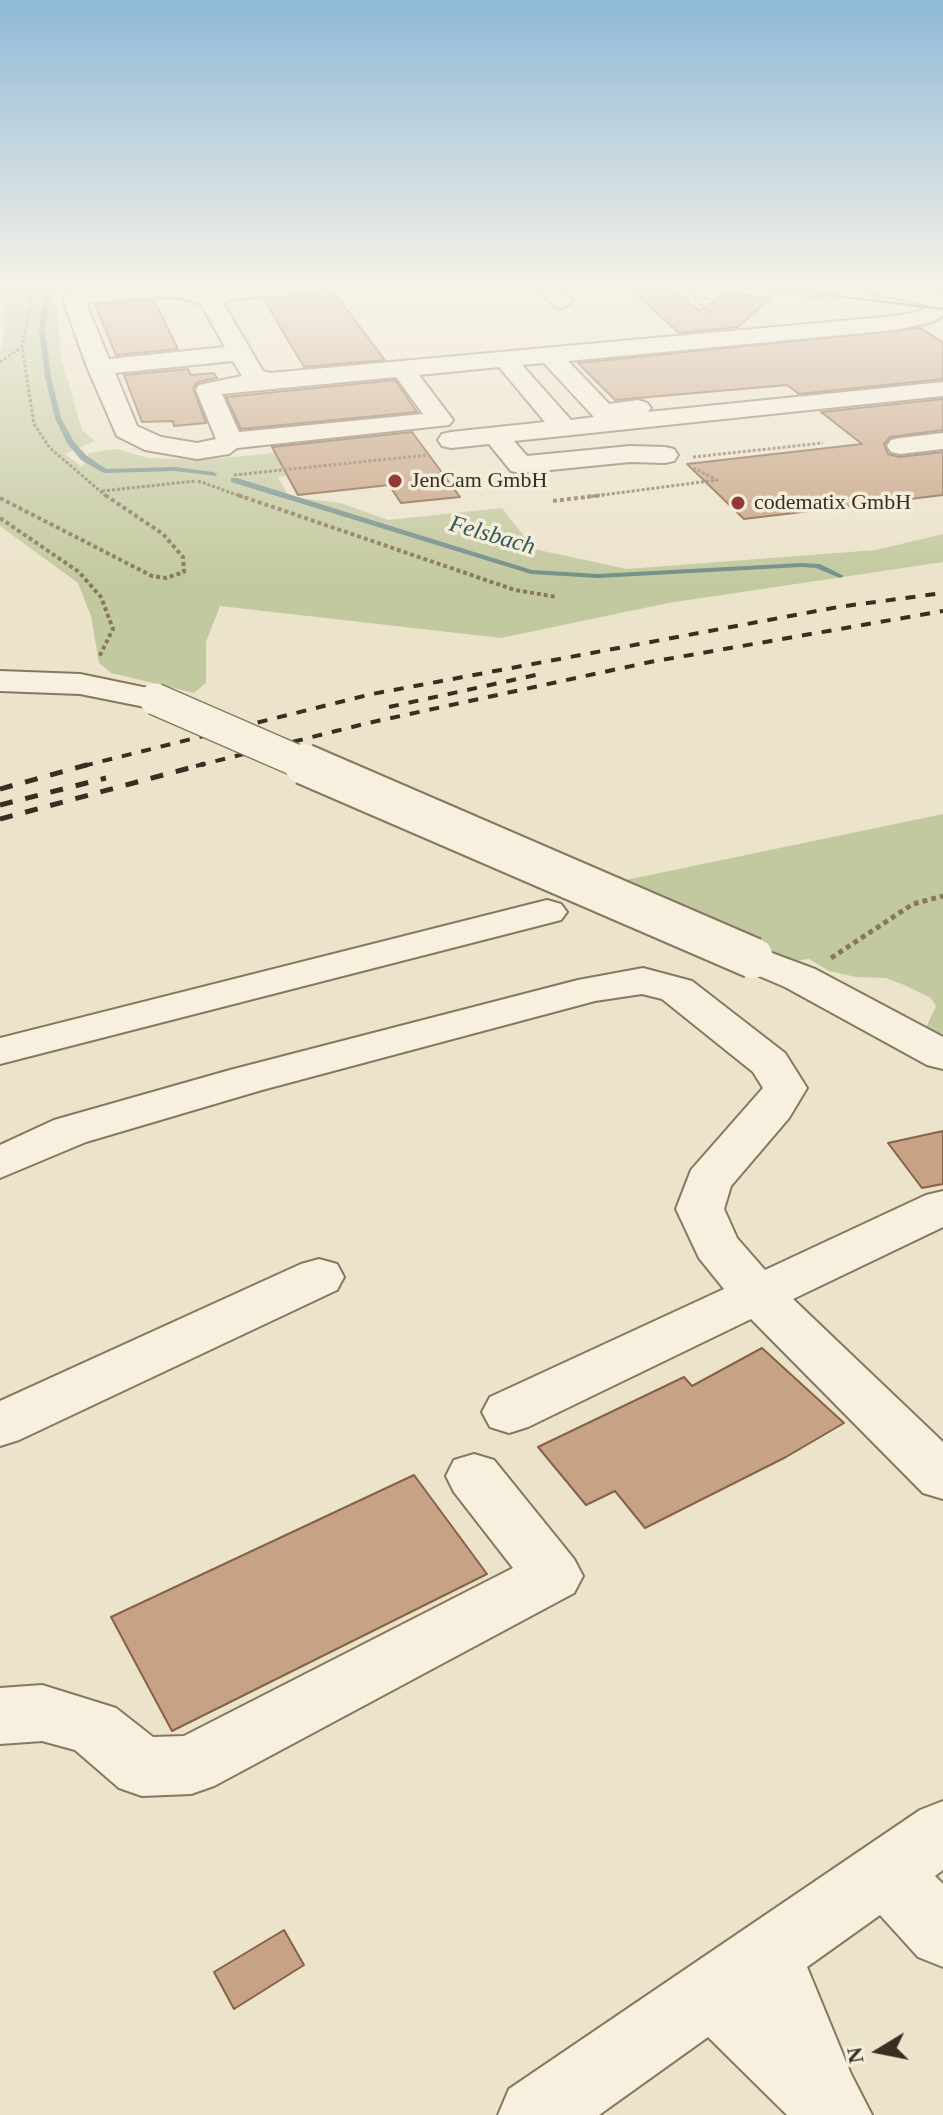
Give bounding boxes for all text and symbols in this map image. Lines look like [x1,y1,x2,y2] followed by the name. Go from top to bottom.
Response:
[411,468,547,494] place label: JenCam GmbH
[386,472,404,490] marker: JenCam GmbH
[754,490,911,516] place label: codematix GmbH
[729,494,747,512] marker: codematix GmbH
[446,510,538,562] water label: Felsbach
[839,2011,919,2091] north arrow
[841,2045,869,2065] text: N

